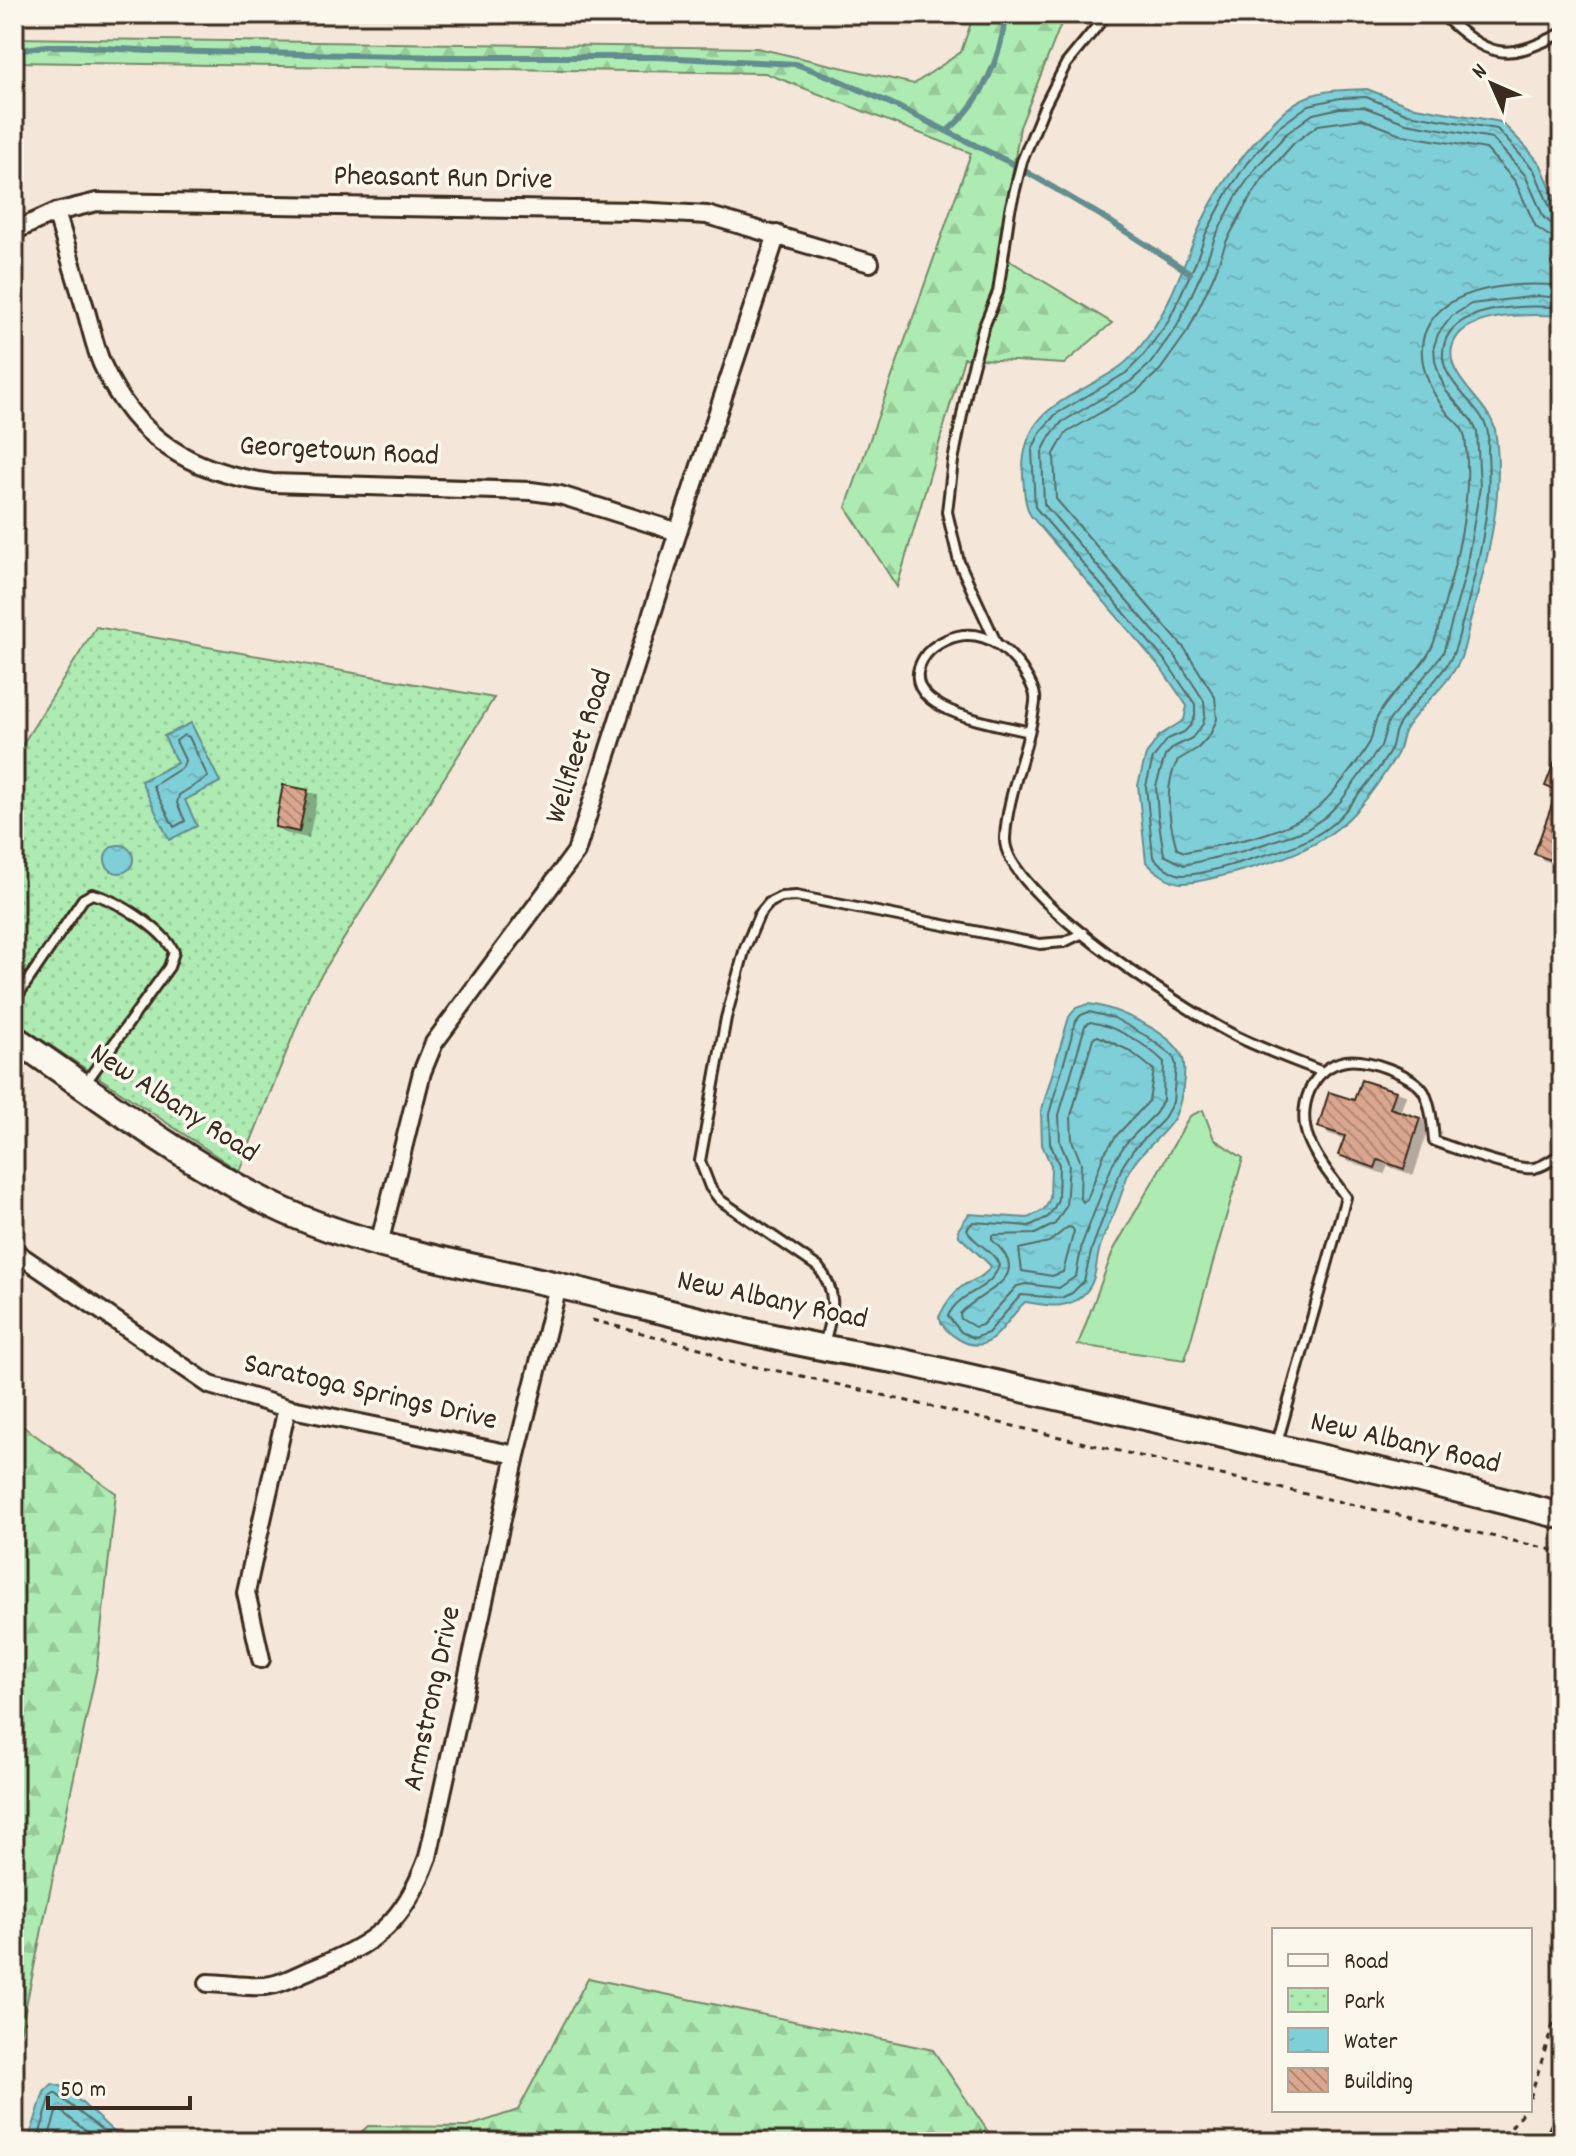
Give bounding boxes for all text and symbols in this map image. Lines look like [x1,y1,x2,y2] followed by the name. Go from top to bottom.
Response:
[1452,44,1532,124] north arrow
[1466,57,1495,87] text: N
[333,157,553,203] street label: Pheasant Run Drive
[238,426,440,480] street label: Georgetown Road
[536,664,626,830] street label: Wellfleet Road
[80,1034,266,1176] street label: New Albany Road
[673,1261,871,1343] street label: New Albany Road
[239,1344,501,1444] street label: Saratoga Springs Drive
[1306,1402,1504,1488] street label: New Albany Road
[393,1603,475,1795] street label: Armstrong Drive
[1272,1928,1532,2112] legend
[1344,1946,1389,1980] text: Road
[1344,1986,1385,2020] text: Park
[1344,2026,1397,2060] text: Water
[48,2060,190,2110] scale bar
[1344,2066,1413,2100] text: Building
[60,2074,106,2108] text: 50 m

